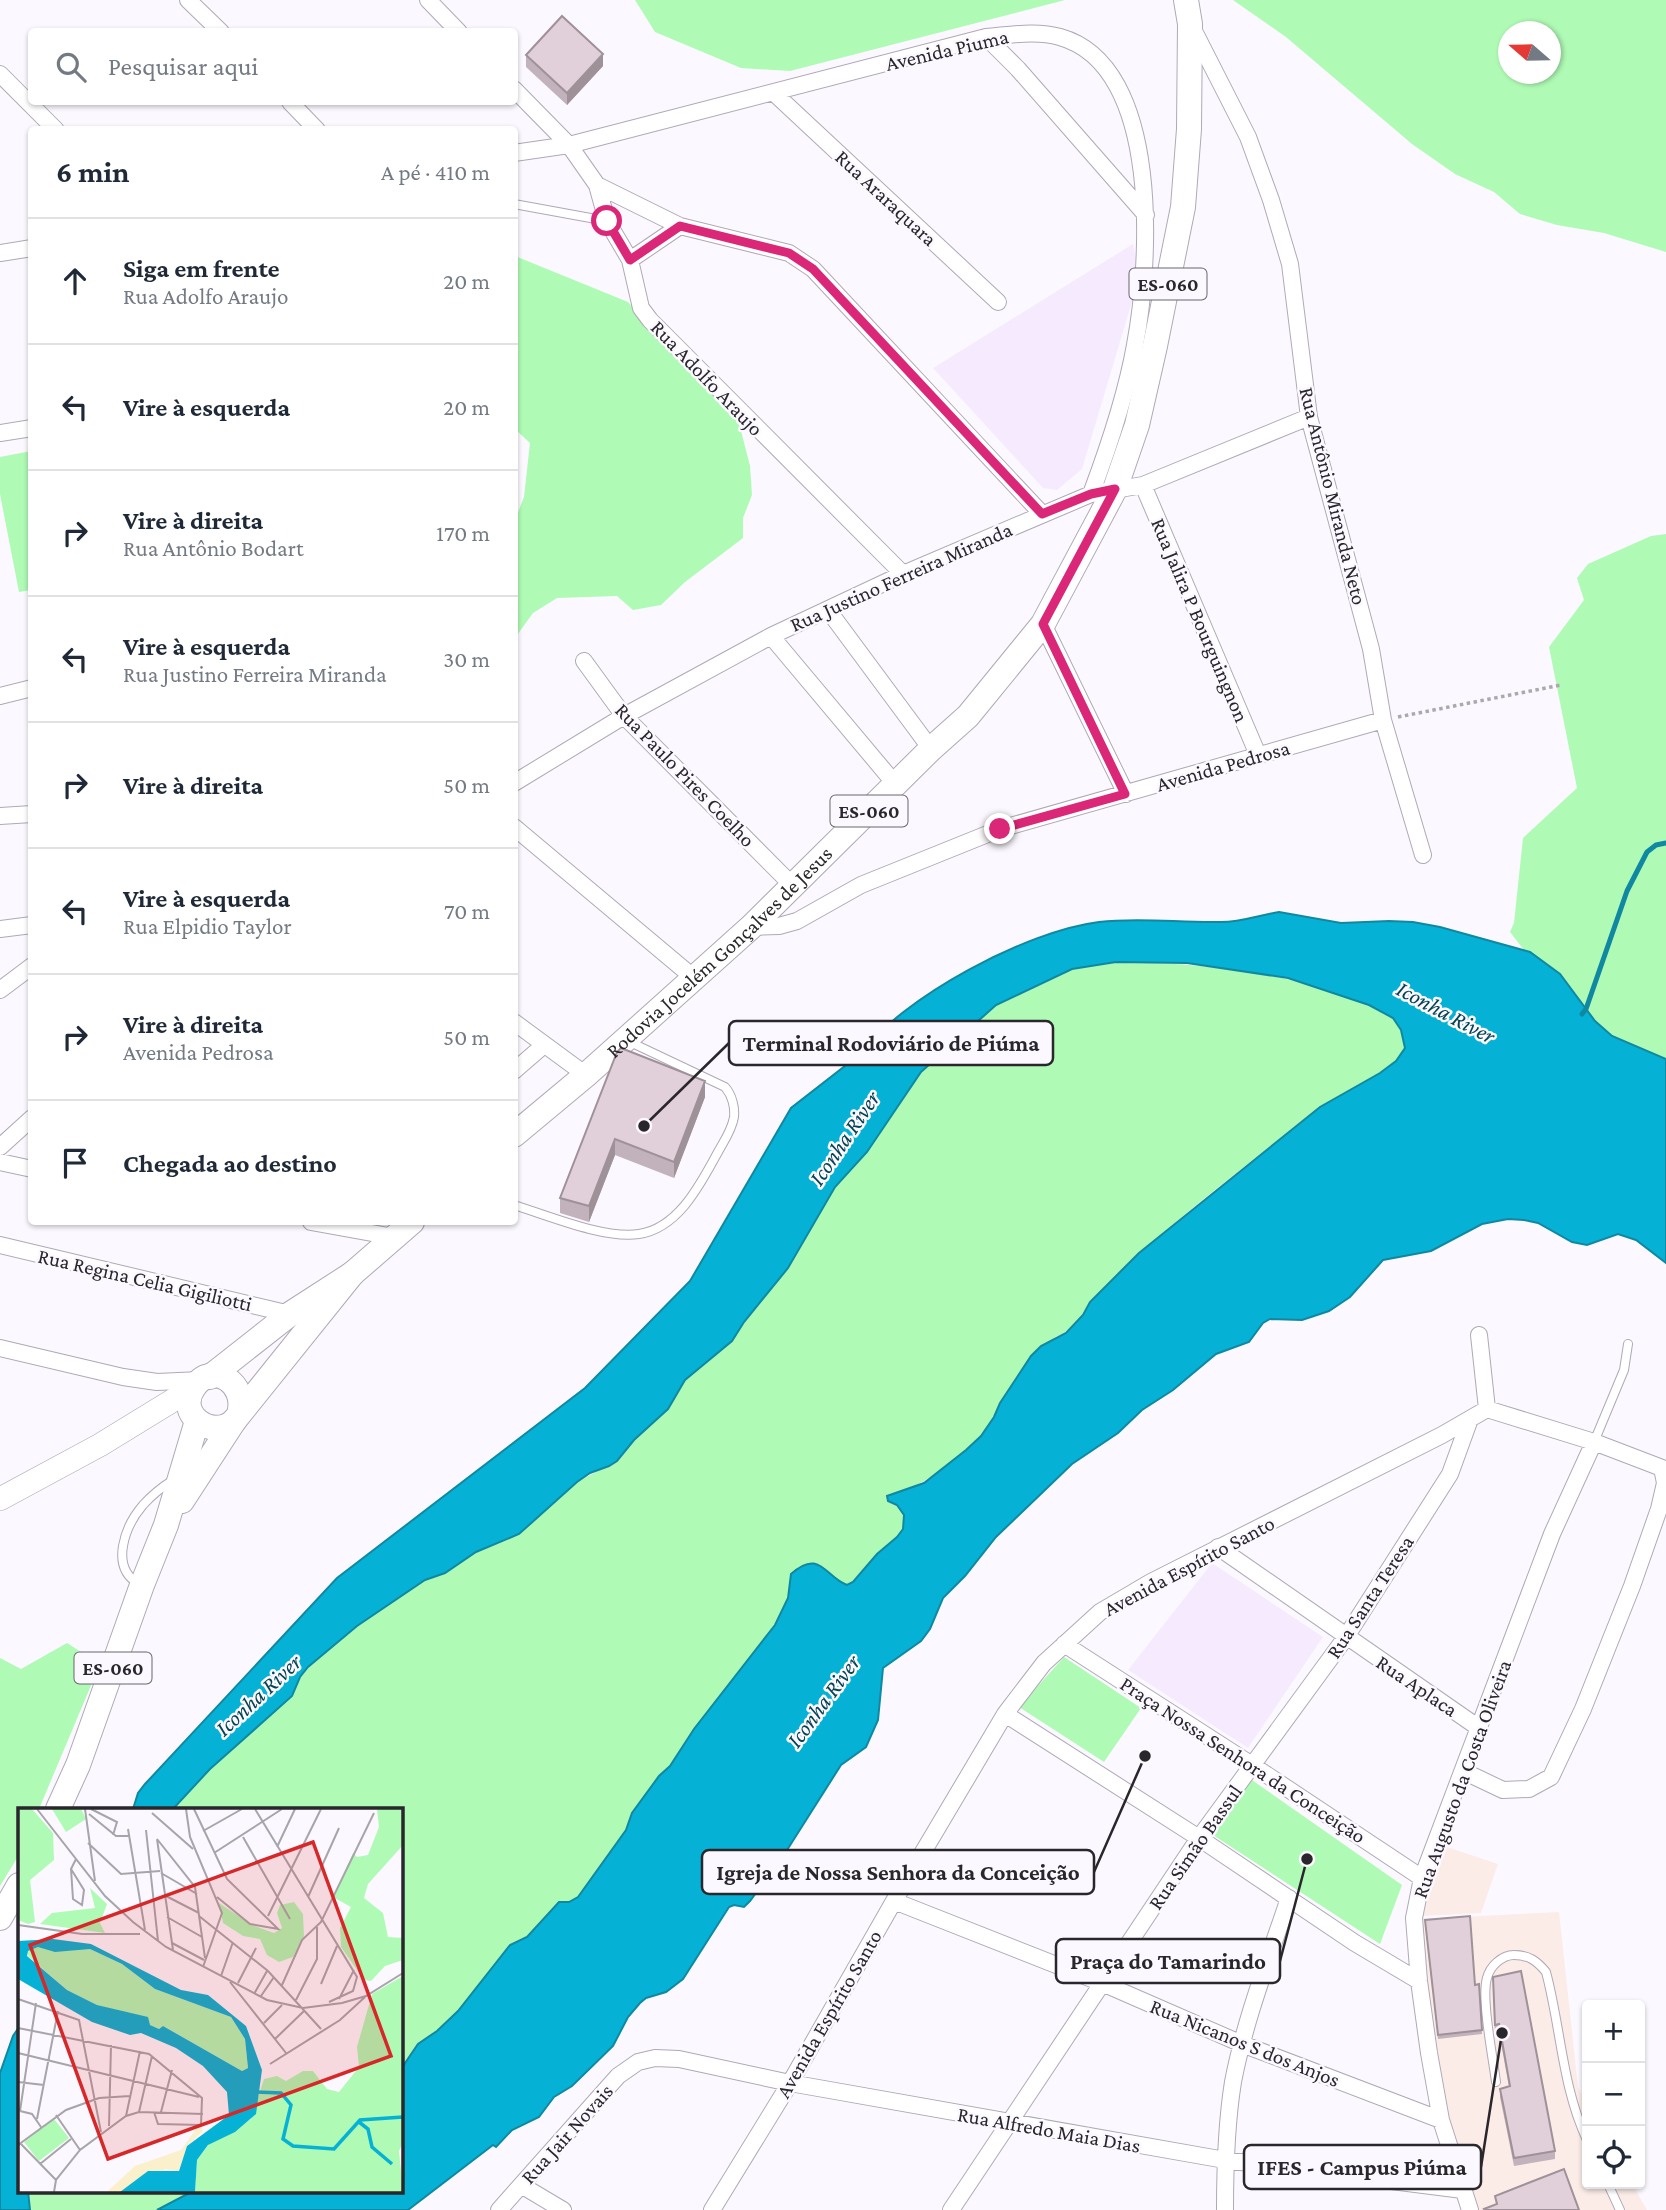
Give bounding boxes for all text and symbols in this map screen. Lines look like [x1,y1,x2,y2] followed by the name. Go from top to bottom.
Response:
[1498,21,1561,84] north arrow
[883,24,1011,76] street label: Avenida Piuma
[28,28,518,105] search box
[52,48,90,86] icon: search
[108,52,258,81] text: Pesquisar aqui
[830,145,942,251] street label: Rua Araraquara
[56,155,129,188] text: 6 min
[381,159,490,185] text: A pé · 410 m
[591,205,622,236] route start
[123,254,280,283] text: Siga em frente
[56,262,94,300] icon: ahead
[443,268,490,294] text: 20 m
[1130,268,1206,300] road number: ES-060
[123,283,288,309] text: Rua Adolfo Araujo
[646,315,768,441] street label: Rua Adolfo Araujo
[1294,385,1372,607] street label: Rua Antônio Miranda Neto
[56,388,94,426] icon: left
[123,393,290,422] text: Vire à esquerda
[443,394,490,420] text: 20 m
[123,506,263,535] text: Vire à direita
[56,514,94,552] icon: right
[1146,514,1254,726] street label: Rua Jalira P Bourguingnon
[786,517,1016,637] street label: Rua Justino Ferreira Miranda
[436,520,490,546] text: 170 m
[123,535,304,561] text: Rua Antônio Bodart
[123,632,290,661] text: Vire à esquerda
[56,640,94,678] icon: left
[443,646,490,672] text: 30 m
[123,661,387,687] text: Rua Justino Ferreira Miranda
[610,698,760,852] street label: Rua Paulo Pires Coelho
[1154,735,1293,796] street label: Avenida Pedrosa
[56,766,94,804] icon: right
[123,771,263,800] text: Vire à direita
[443,772,490,798] text: 50 m
[830,796,908,826] road number: ES-060
[984,813,1015,844] route end
[601,842,837,1063] street label: Rodovia Jocelém Gonçalves de Jesus
[123,884,290,913] text: Vire à esquerda
[56,892,94,930] icon: left
[444,898,490,924] text: 70 m
[123,913,292,939] text: Rua Elpidio Taylor
[1392,975,1501,1049] water label: Iconha River
[123,1010,263,1039] text: Vire à direita
[56,1018,94,1056] icon: right
[729,1021,1053,1065] callout: Terminal Rodoviário de Piúma
[443,1024,490,1050] text: 50 m
[743,1030,1040,1056] text: Terminal Rodoviário de Piúma
[123,1039,274,1065] text: Avenida Pedrosa
[803,1085,885,1190] water label: Iconha River
[56,1144,94,1182] icon: arrive
[123,1149,337,1178] text: Chegada ao destino
[36,1244,255,1316] street label: Rua Regina Celia Gigiliotti
[1099,1511,1279,1621] street label: Avenida Espírito Santo
[1321,1531,1419,1663] street label: Rua Santa Teresa
[210,1648,307,1741] water label: Iconha River
[781,1649,866,1752] water label: Iconha River
[1372,1650,1462,1722] street label: Rua Aplaca
[74,1652,152,1684] road number: ES-060
[1408,1656,1516,1901] street label: Rua Augusto da Costa Oliveira
[1116,1672,1370,1848] street label: Praça Nossa Senhora da Conceição
[1143,1780,1247,1914] street label: Rua Simão Bassul
[18,1808,402,2192] inset map
[702,1850,1094,1894] callout: Igreja de Nossa Senhora da Conceição
[716,1859,1080,1885] text: Igreja de Nossa Senhora da Conceição
[771,1926,887,2102] street label: Avenida Espírito Santo
[1056,1939,1280,1983] callout: Praça do Tamarindo
[1070,1948,1266,1974] text: Praça do Tamarindo
[1147,1994,1343,2092] street label: Rua Nicanos S dos Anjos
[1582,2000,1645,2189] map controls
[1582,2000,1645,2063] button: +
[1582,2063,1645,2126] button: −
[516,2079,618,2189] street label: Rua Jair Novais
[956,2102,1142,2158] street label: Rua Alfredo Maia Dias
[1582,2126,1645,2189] button: locate
[1244,2145,1481,2189] callout: IFES - Campus Piúma
[1257,2154,1467,2180] text: IFES - Campus Piúma

